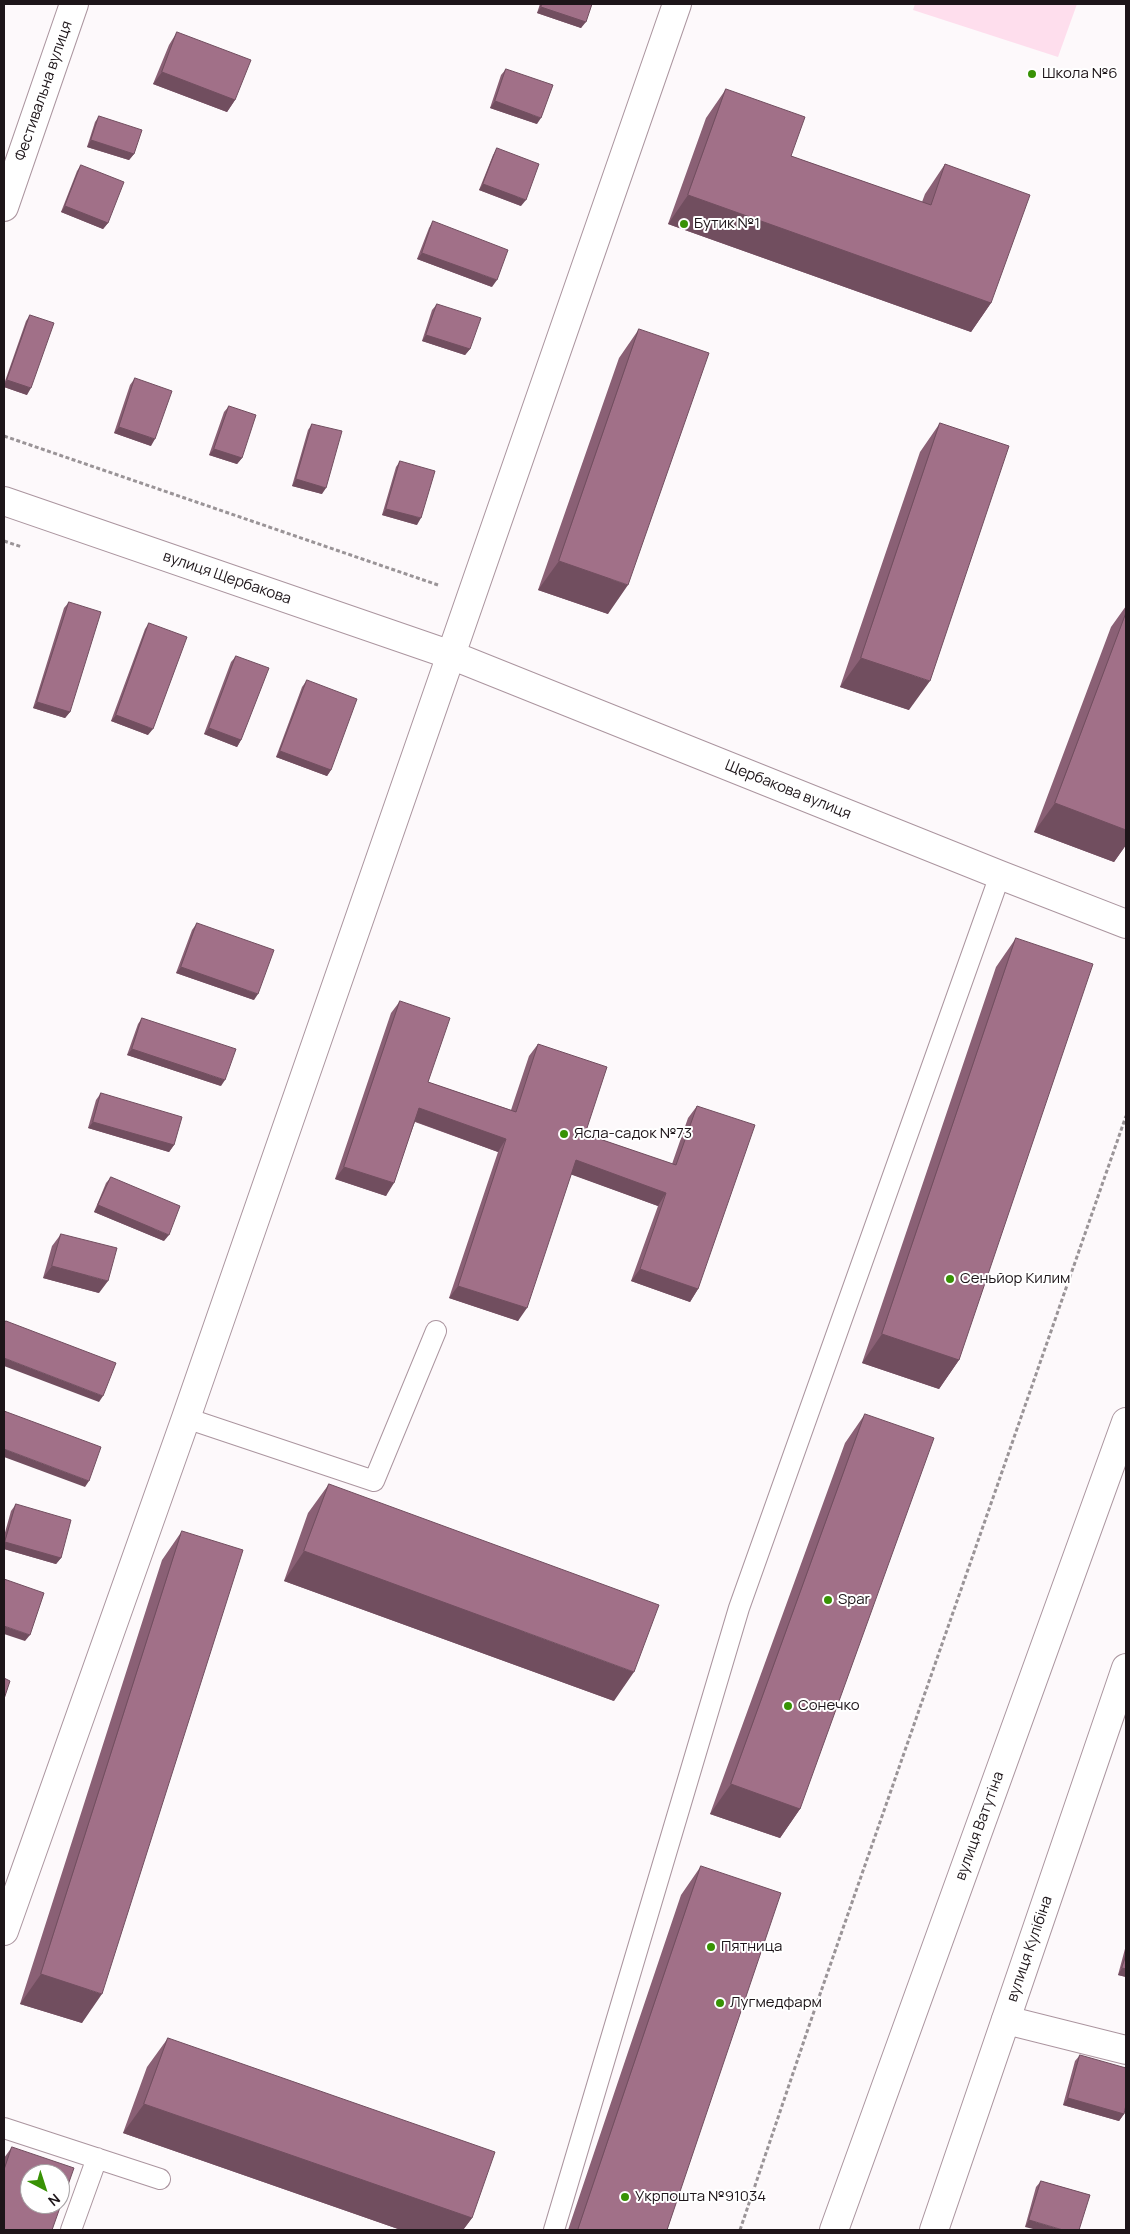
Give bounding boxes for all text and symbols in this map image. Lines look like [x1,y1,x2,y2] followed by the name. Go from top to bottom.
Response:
[12,19,76,163] street label: Фестивальна вулиця
[1042,65,1118,83] place label: Школа №6
[1026,68,1038,80] marker: Школа №6
[694,215,760,233] place label: Бутик №1
[678,218,690,230] marker: Бутик №1
[161,548,293,608] street label: вулиця Щербакова
[722,756,854,824] street label: Щербакова вулиця
[574,1125,692,1143] place label: Ясла-садок №73
[558,1128,570,1140] marker: Ясла-садок №73
[960,1270,1070,1288] place label: Сеньйор Килим
[944,1273,956,1285] marker: Сеньйор Килим
[838,1591,870,1609] place label: Spar
[822,1594,834,1606] marker: Spar
[798,1697,860,1715] place label: Сонечко
[782,1700,794,1712] marker: Сонечко
[952,1769,1008,1883] street label: вулиця Ватутіна
[1003,1894,1057,2004] street label: вулиця Кулібіна
[721,1938,782,1956] place label: Пятница
[705,1941,717,1953] marker: Пятница
[730,1994,822,2012] place label: Лугмедфарм
[714,1997,726,2009] marker: Лугмедфарм
[20,2164,70,2214] north arrow
[635,2188,766,2206] place label: Укрпошта №91034
[44,2190,64,2211] text: N
[619,2191,631,2203] marker: Укрпошта №91034

